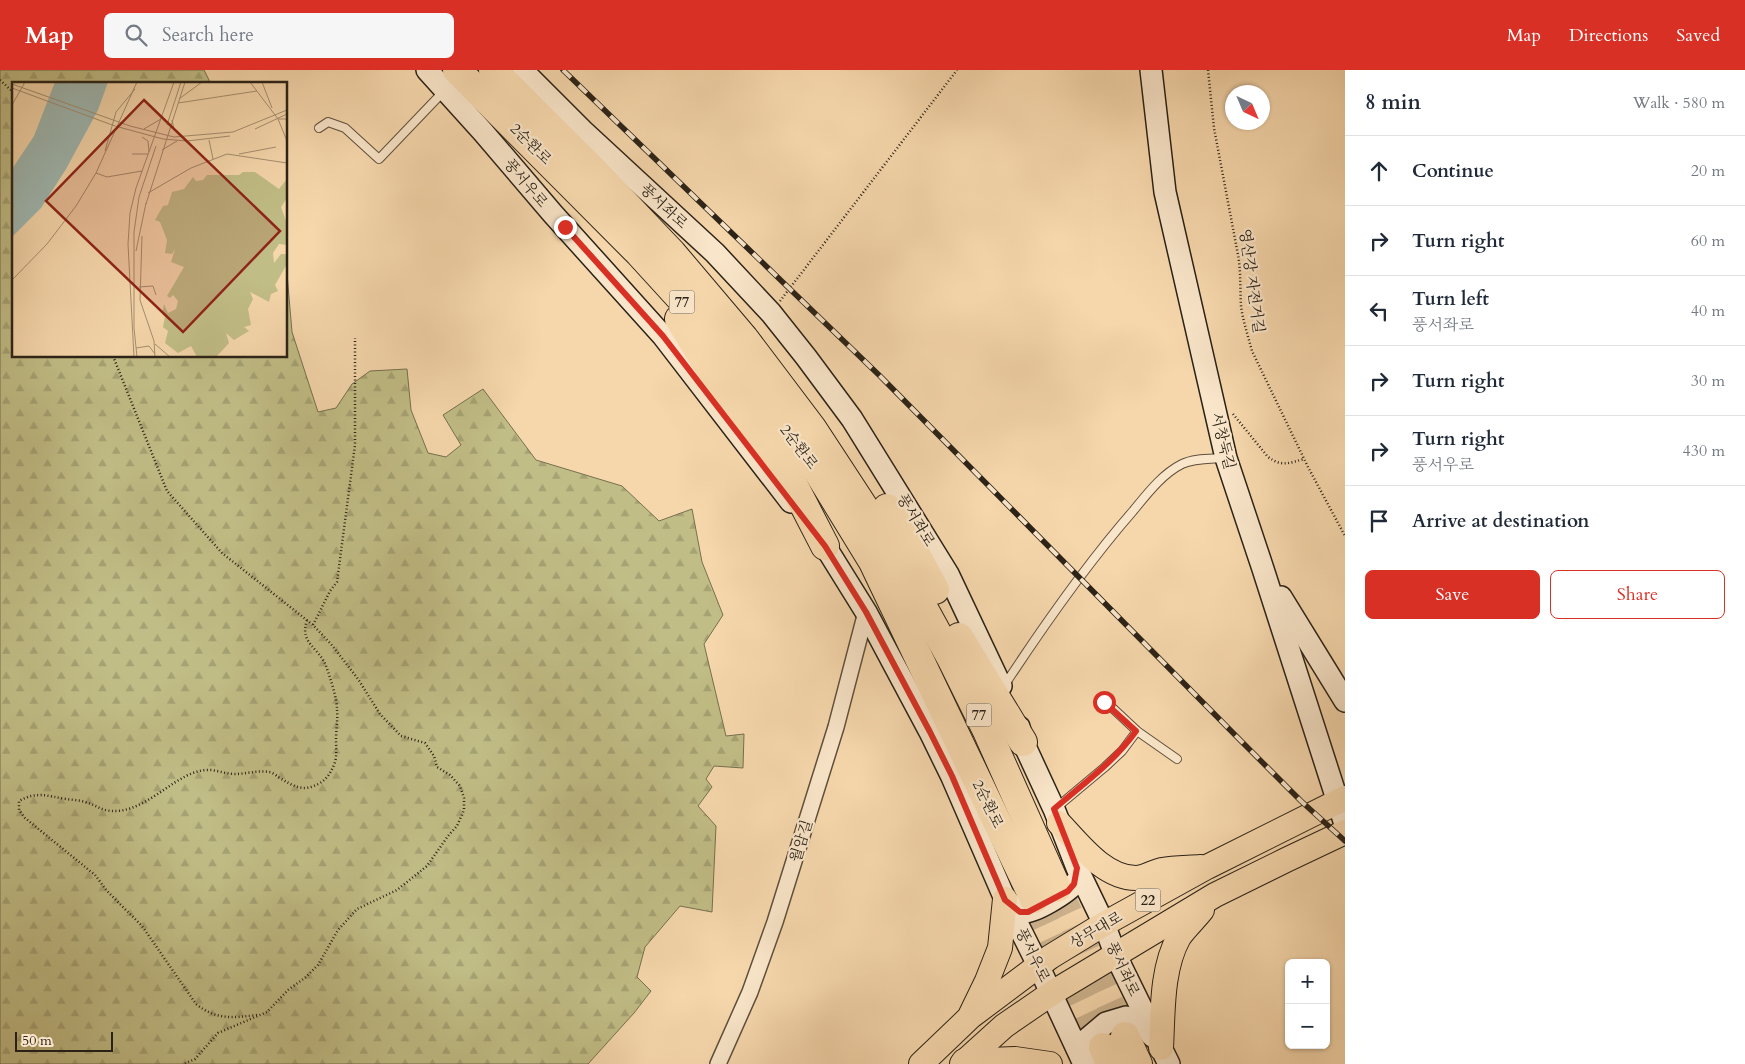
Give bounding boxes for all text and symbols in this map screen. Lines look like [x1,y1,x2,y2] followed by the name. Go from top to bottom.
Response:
[104,13,454,58] search box
[25,19,74,52] text: Map
[122,21,150,49] icon: search
[162,22,254,48] text: Search here
[1507,23,1541,48] text: Map
[1569,23,1648,48] text: Directions
[1676,23,1720,48] text: Saved
[12,82,288,358] inset map
[1225,85,1270,130] north arrow
[1365,88,1421,117] text: 8 min
[1633,92,1725,114] text: Walk · 580 m
[506,119,557,170] street label: 2순환로
[500,154,553,212] street label: 풍서우로
[1365,157,1393,185] icon: ahead
[1412,158,1494,184] text: Continue
[1691,160,1725,182] text: 20 m
[636,179,692,233] street label: 풍서좌로
[554,216,577,239] route end
[1235,227,1269,335] street label: 영산강 자전거길
[1365,227,1393,255] icon: right
[1412,228,1504,254] text: Turn right
[1691,230,1725,252] text: 60 m
[1412,286,1489,312] text: Turn left
[670,290,694,313] road number: 77
[1365,297,1393,325] icon: left
[1691,300,1725,322] text: 40 m
[1412,314,1474,336] text: 풍서좌로
[1365,367,1393,395] icon: right
[1412,368,1504,394] text: Turn right
[1691,370,1725,392] text: 30 m
[1206,410,1240,472] street label: 서창둑길
[776,421,823,474] street label: 2순환로
[1412,426,1504,452] text: Turn right
[1365,437,1393,465] icon: right
[1683,440,1725,462] text: 430 m
[1412,454,1474,476] text: 풍서우로
[893,490,940,550] street label: 풍서좌로
[1365,507,1393,535] icon: arrive
[1412,508,1589,534] text: Arrive at destination
[1365,570,1540,619] button: Save
[1550,570,1725,619] button: Share
[1093,691,1116,714] route start
[966,704,992,726] road number: 77
[968,777,1008,832] street label: 2순환로
[785,817,817,865] street label: 월암길
[1136,888,1160,912] road number: 22
[1066,907,1127,953] street label: 상무대로
[1011,925,1055,986] street label: 풍서우로
[1102,939,1145,1000] street label: 풍서좌로
[1285,959,1330,1049] map controls
[1285,959,1330,1004] button: +
[1285,1004,1330,1049] button: −
[15,1029,112,1052] scale bar
[22,1031,52,1050] text: 50 m

